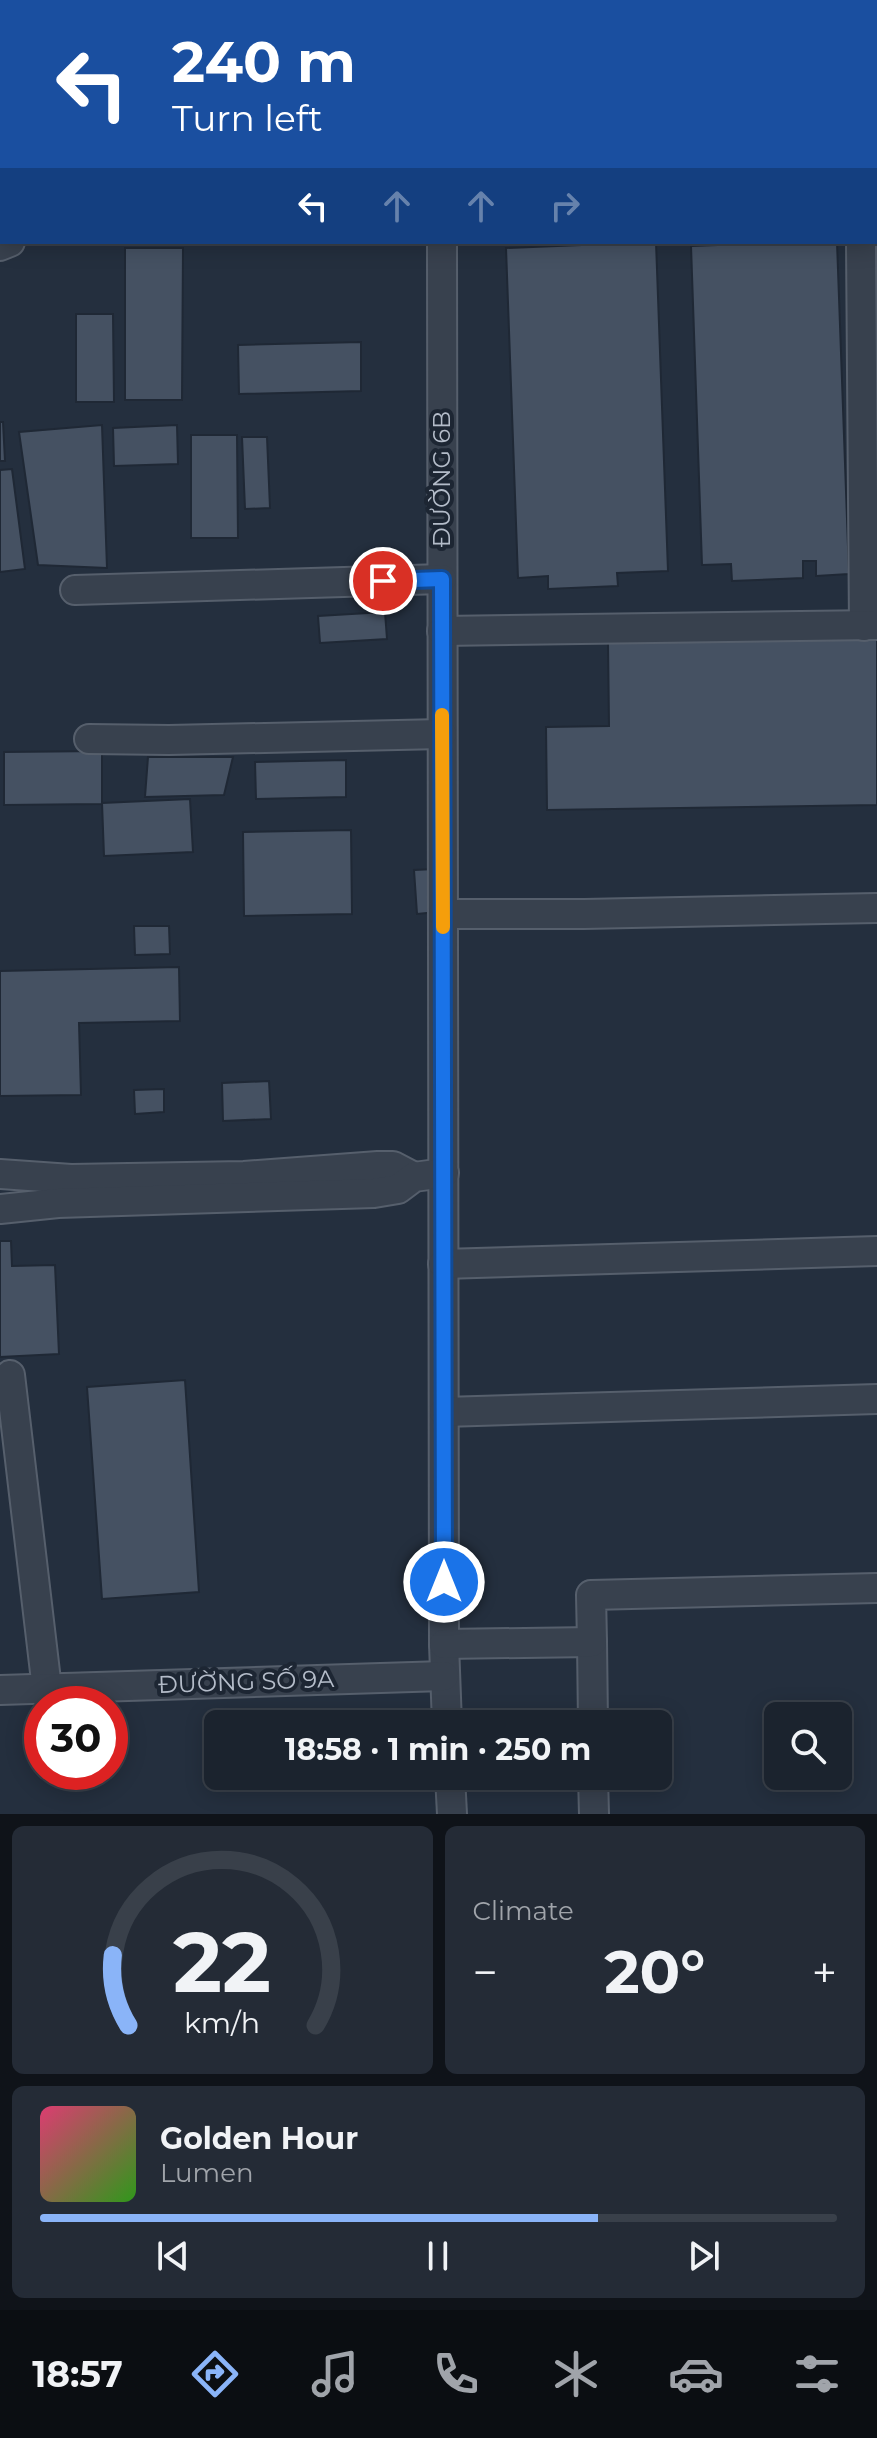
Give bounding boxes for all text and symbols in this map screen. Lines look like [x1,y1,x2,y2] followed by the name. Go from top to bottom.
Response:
[172,28,356,96] text: 240 m
[40,32,144,136] icon: left
[172,96,323,140] text: Turn left
[291,184,335,228] icon: left
[375,184,419,228] icon: ahead
[459,184,503,228] icon: ahead
[543,184,587,228] icon: right
[427,411,456,547] street label: ĐƯỜNG 6B
[349,547,417,615] pin
[361,559,405,603] icon: arrive
[402,1540,486,1624] position arrow
[157,1663,335,1699] street label: ĐƯỜNG SỐ 9A
[24,1686,128,1790] speed limit sign: 30
[764,1702,852,1790] map controls
[764,1702,852,1790] button: search
[285,1731,591,1768] text: 18:58 · 1 min · 250 m
[473,1895,574,1927] text: Climate
[173,1911,271,2013] text: 22
[604,1935,705,2008] text: 20°
[473,1945,498,1999] text: −
[812,1945,837,1999] text: +
[184,2005,260,2040] text: km/h
[160,2120,358,2157] text: Golden Hour
[160,2157,253,2189] text: Lumen
[151,2234,195,2278] icon: previous
[416,2234,460,2278] icon: pause
[682,2234,726,2278] icon: next
[187,2346,243,2402] icon: directions
[307,2346,363,2402] icon: music
[428,2346,484,2402] icon: phone
[548,2346,604,2402] icon: climate
[668,2346,724,2402] icon: car
[789,2346,845,2402] icon: filters
[32,2352,123,2396] text: 18:57

